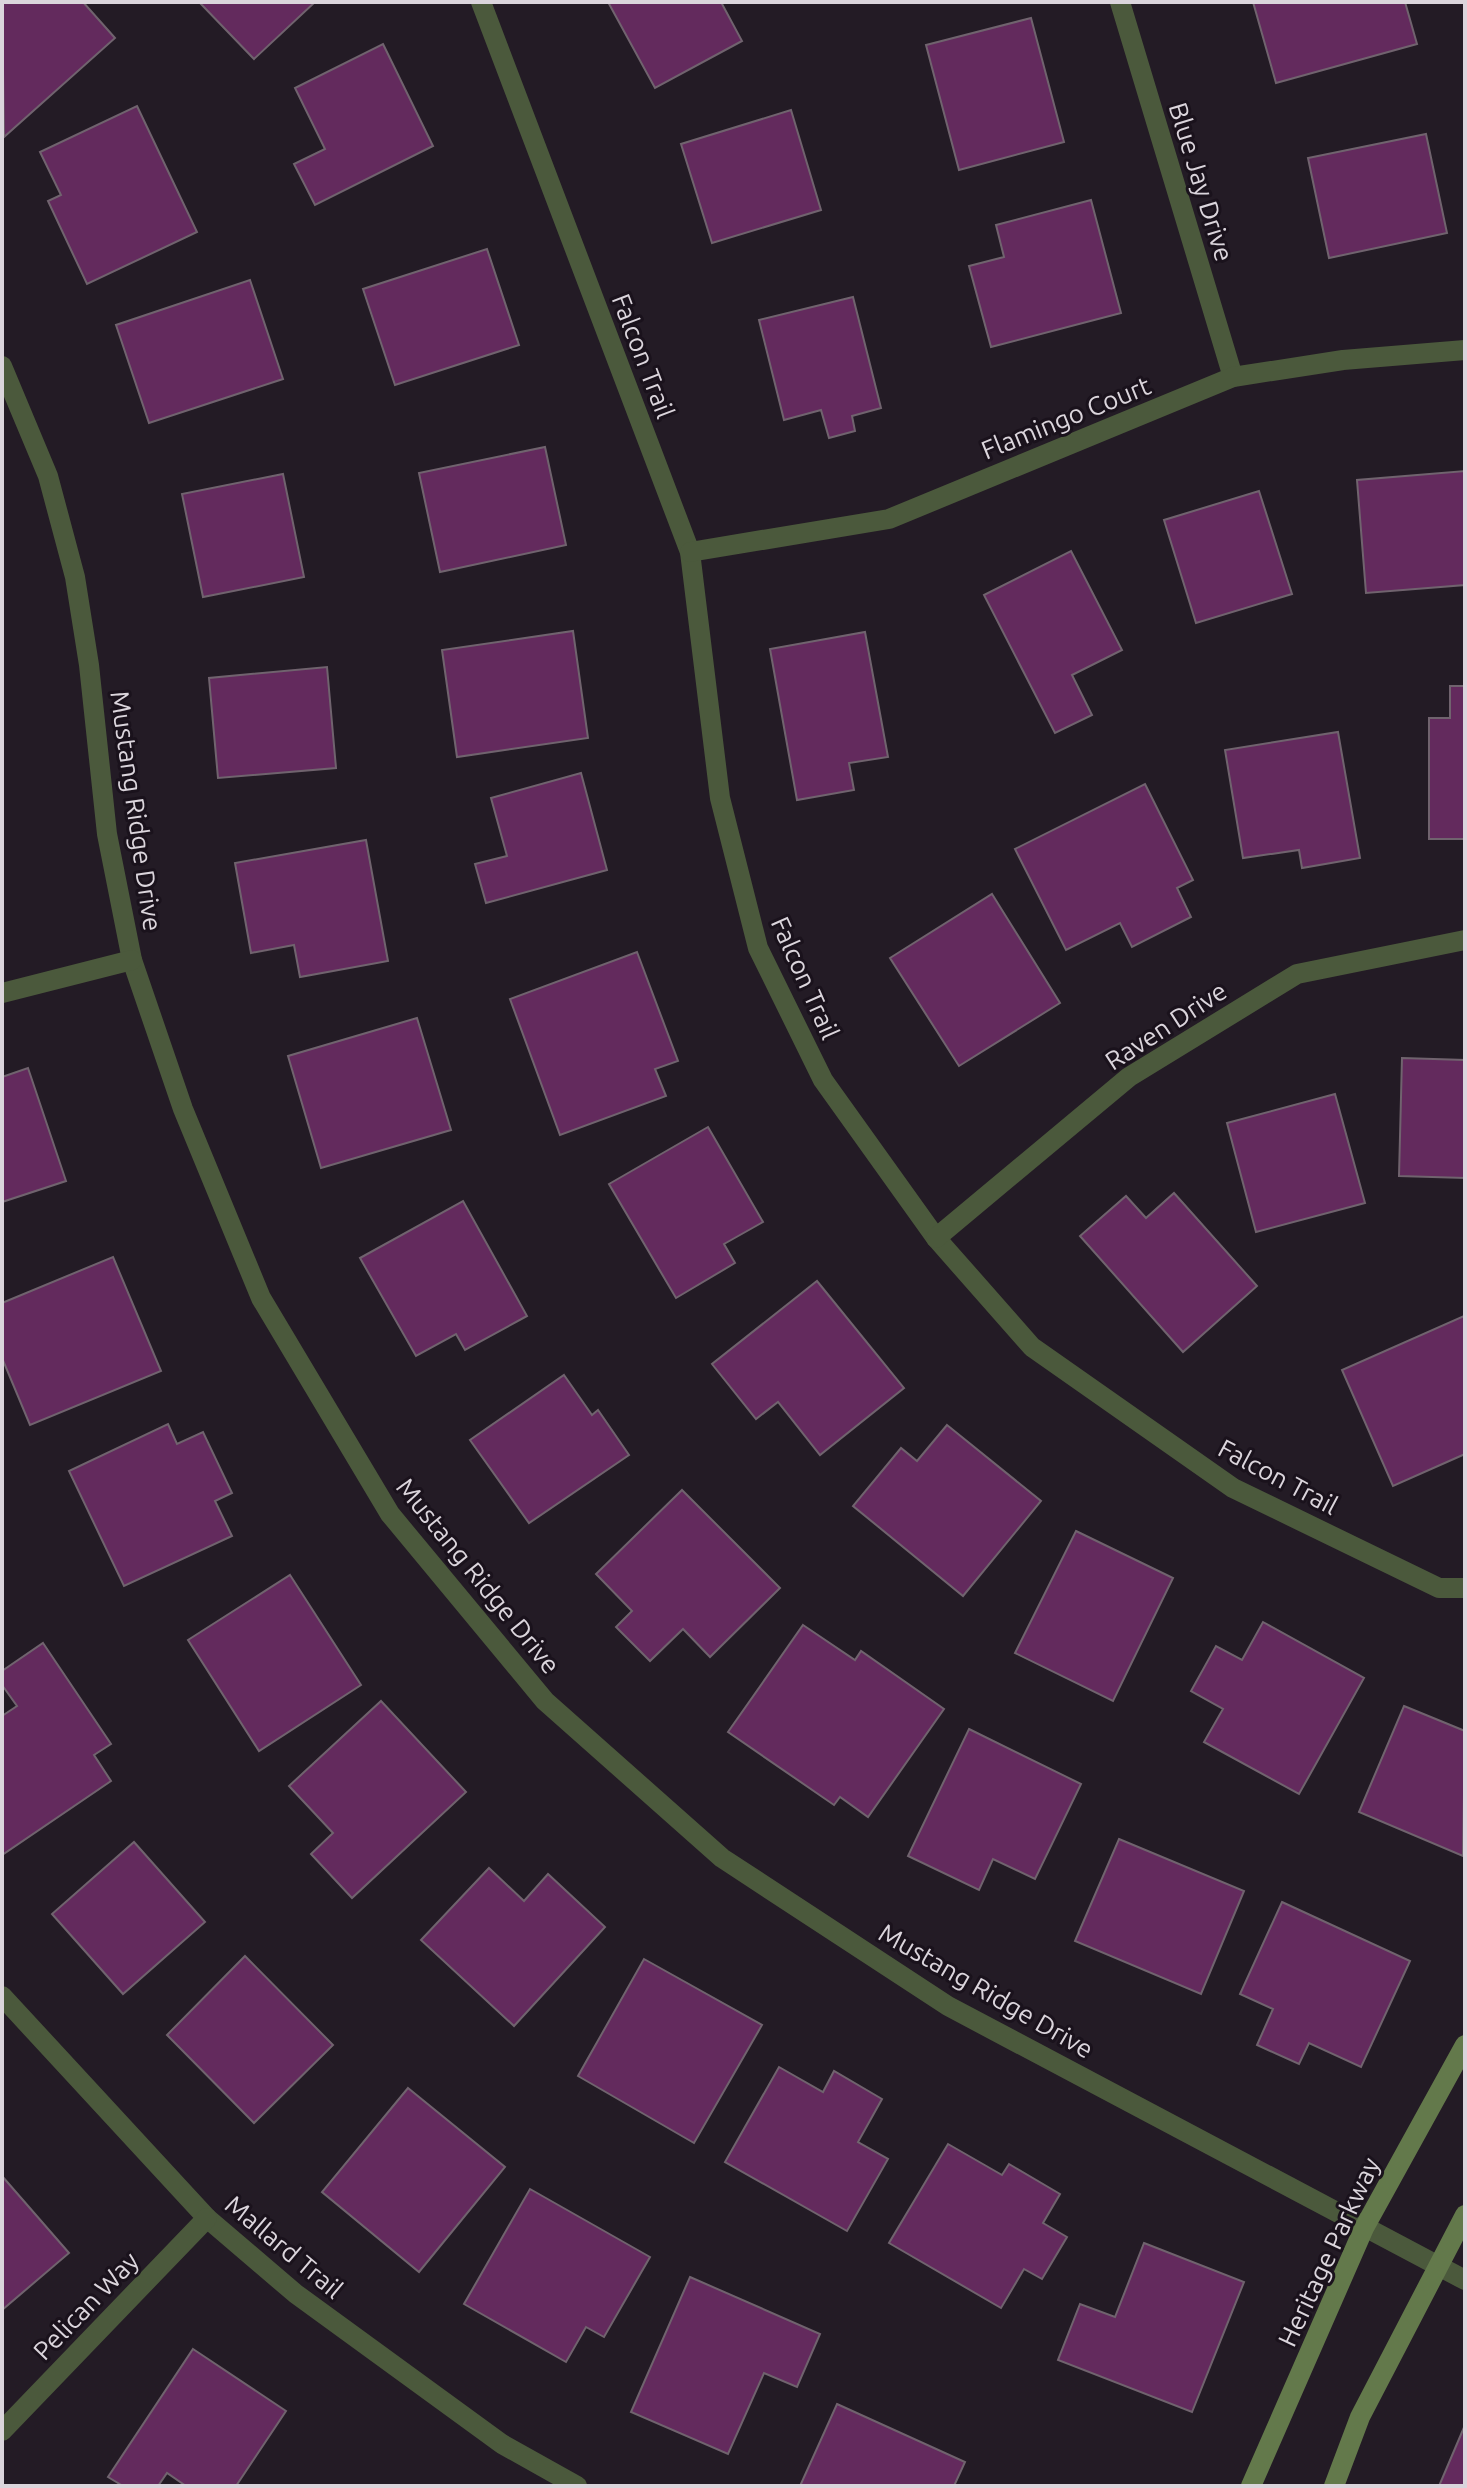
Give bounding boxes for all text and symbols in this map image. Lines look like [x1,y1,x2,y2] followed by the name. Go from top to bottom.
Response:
[1164,99,1239,265] street label: Blue Jay Drive
[606,290,681,422] street label: Falcon Trail
[977,370,1155,465] street label: Flamingo Court
[105,689,168,933] street label: Mustang Ridge Drive
[766,912,845,1044] street label: Falcon Trail
[1100,976,1232,1076] street label: Raven Drive
[1214,1433,1343,1520] street label: Falcon Trail
[391,1472,566,1679] street label: Mustang Ridge Drive
[874,1917,1098,2064] street label: Mustang Ridge Drive
[1272,2153,1385,2351] street label: Heritage Parkway
[220,2189,349,2304] street label: Mallard Trail
[27,2246,144,2365] street label: Pelican Way

